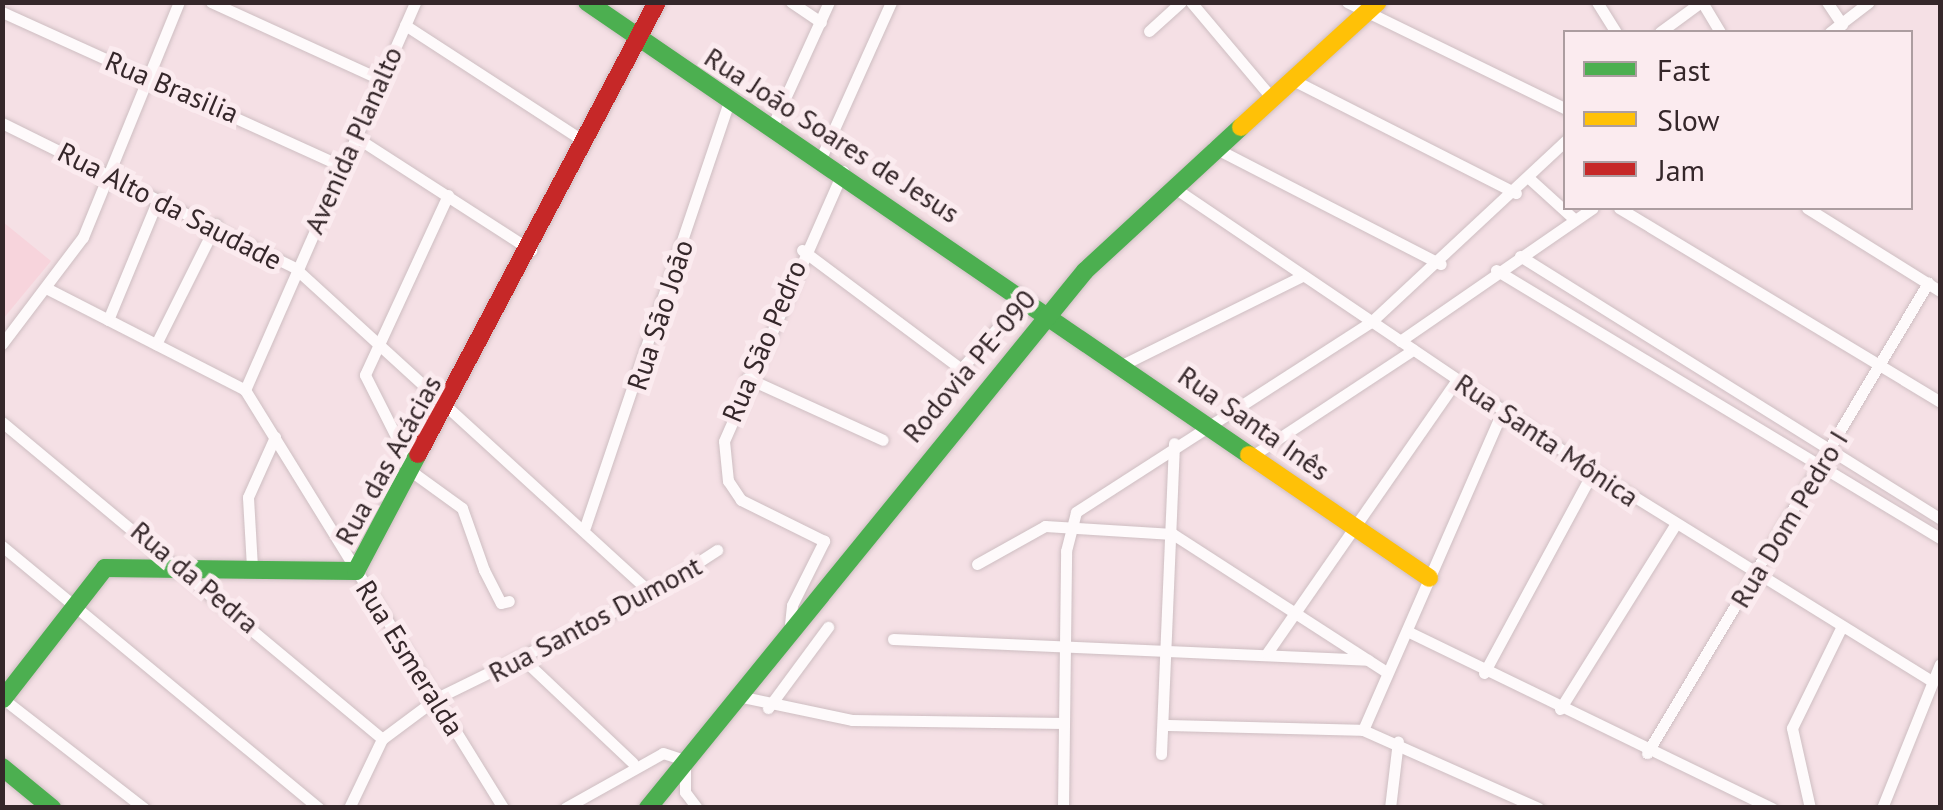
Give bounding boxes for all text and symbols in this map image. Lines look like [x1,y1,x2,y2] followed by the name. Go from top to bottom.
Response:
[1563,30,1913,210] legend
[698,40,966,230] street label: Rua João Soares de Jesus
[297,41,409,239] street label: Avenida Planalto
[100,44,244,130] street label: Rua Brasilia
[1657,50,1710,89] text: Fast
[1657,100,1720,139] text: Slow
[52,135,288,277] street label: Rua Alto da Saudade
[1657,150,1705,189] text: Jam
[620,236,700,394] street label: Rua São João
[715,255,813,427] street label: Rua São Pedro
[895,283,1043,449] street label: Rodovia PE-090
[1172,358,1336,488] street label: Rua Santa Inês
[1449,366,1645,514] street label: Rua Santa Mônica
[327,369,449,551] street label: Rua das Acácias
[1723,424,1855,614] street label: Rua Dom Pedro I
[124,514,266,640] street label: Rua da Pedra
[483,549,707,689] street label: Rua Santos Dumont
[349,574,471,742] street label: Rua Esmeralda

